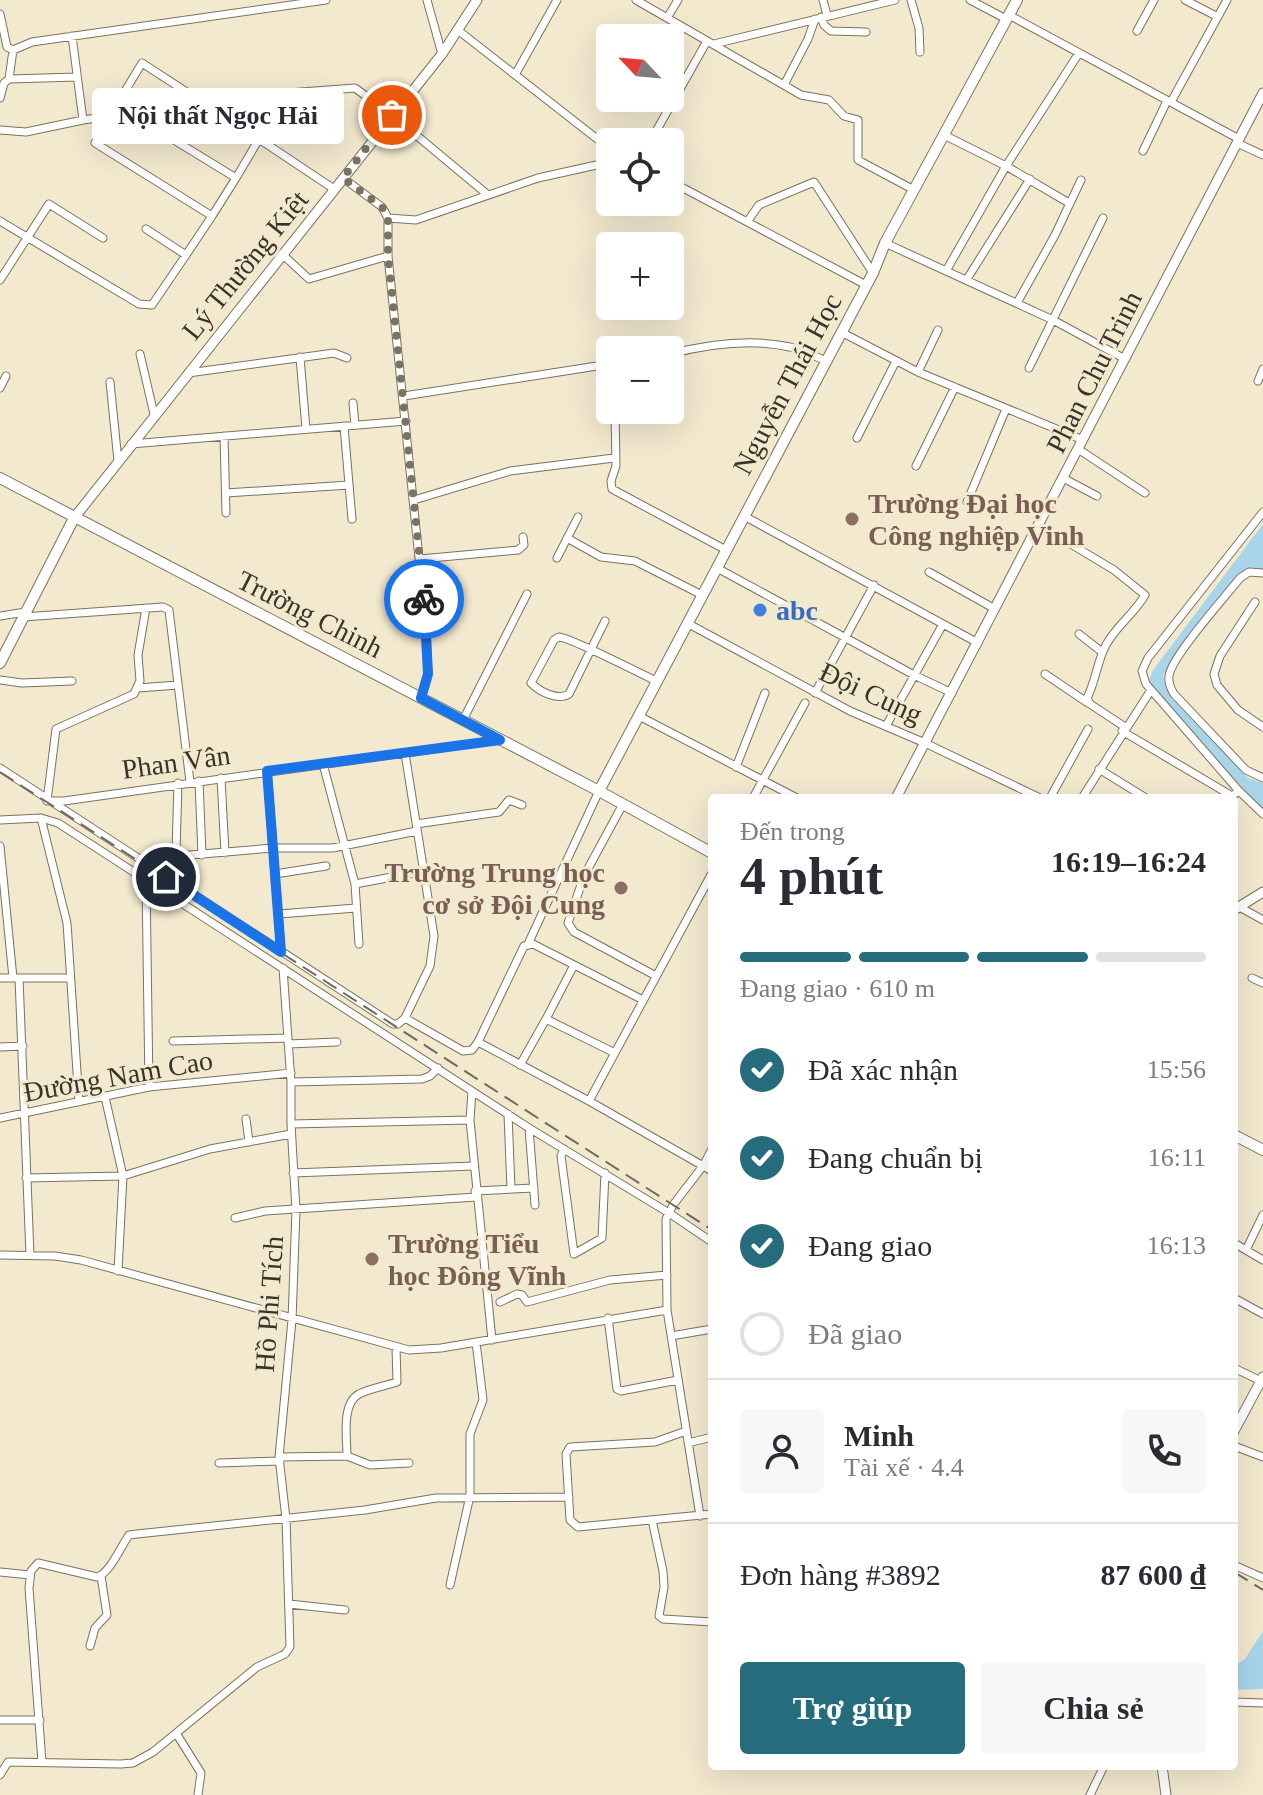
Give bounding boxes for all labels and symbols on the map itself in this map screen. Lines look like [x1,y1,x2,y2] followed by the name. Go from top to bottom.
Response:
[596,24,684,112] north arrow
[358,81,426,149] pin
[92,87,344,143] callout: Nội thất Ngọc Hải
[176,184,314,345] street label: Lý Thường Kiệt
[1040,286,1148,458] street label: Phan Chu Trinh
[726,288,848,480] street label: Nguyễn Thái Học
[868,488,1085,551] place label: Trường Đại học Công nghiệp Vinh
[843,510,861,528] marker: Trường Đại học Công nghiệp Vinh
[384,559,464,639] courier
[232,564,388,664] street label: Trường Chinh
[776,595,818,626] place label: abc
[751,601,769,619] marker: abc
[815,656,927,730] street label: Đội Cung
[120,739,232,785] street label: Phan Vân
[132,843,200,911] pin
[384,857,605,920] place label: Trường Trung học cơ sở Đội Cung
[612,879,630,897] marker: Trường Trung học cơ sở Đội Cung
[21,1044,215,1108] street label: Đường Nam Cao
[388,1228,567,1291] place label: Trường Tiểu học Đông Vĩnh
[249,1235,289,1373] street label: Hồ Phi Tích
[363,1250,381,1268] marker: Trường Tiểu học Đông Vĩnh

